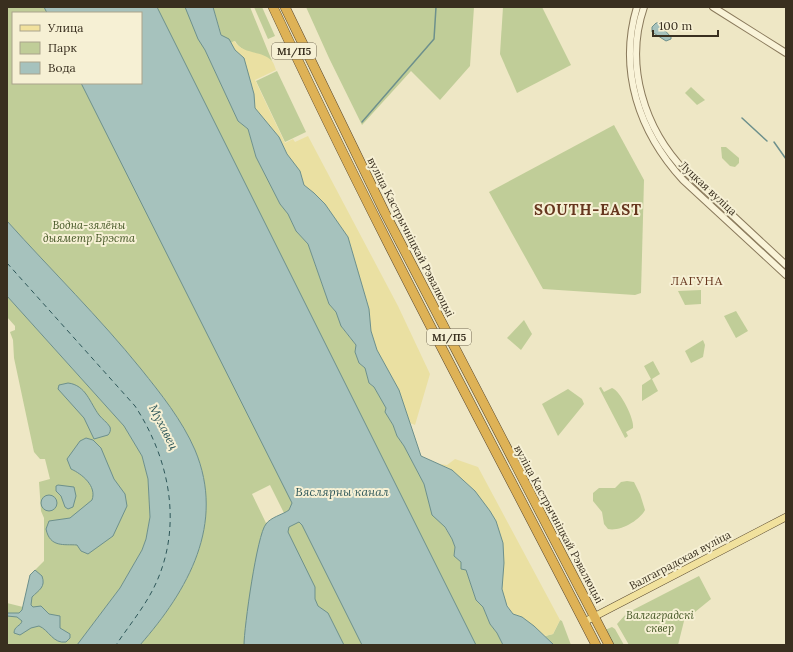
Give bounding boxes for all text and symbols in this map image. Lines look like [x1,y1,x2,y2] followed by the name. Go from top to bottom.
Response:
[12,12,142,84] legend
[653,12,718,38] scale bar
[659,18,692,33] text: 100 m
[47,20,84,35] text: Улица
[48,40,77,55] text: Парк
[272,43,316,59] road number: М1/П5
[48,60,76,75] text: Вода
[365,155,457,319] street label: вуліца Кастрычніцкай Рэвалюцыі
[676,158,740,219] street label: Луцкая вуліца
[534,200,642,219] district label: SOUTH-EAST
[43,218,136,245] park label: Водна-зялёны дыяметр Брэста
[671,273,723,288] district label: ЛАГУНА
[427,329,471,345] road number: М1/П5
[146,402,182,452] water label: Мухавец
[511,442,607,606] street label: вуліца Кастрычніцкай Рэвалюцыі
[295,484,389,499] water label: Вяслярны канал
[627,527,733,593] street label: Валгаградская вуліца
[626,608,694,635] park label: Валгаградскі сквер

